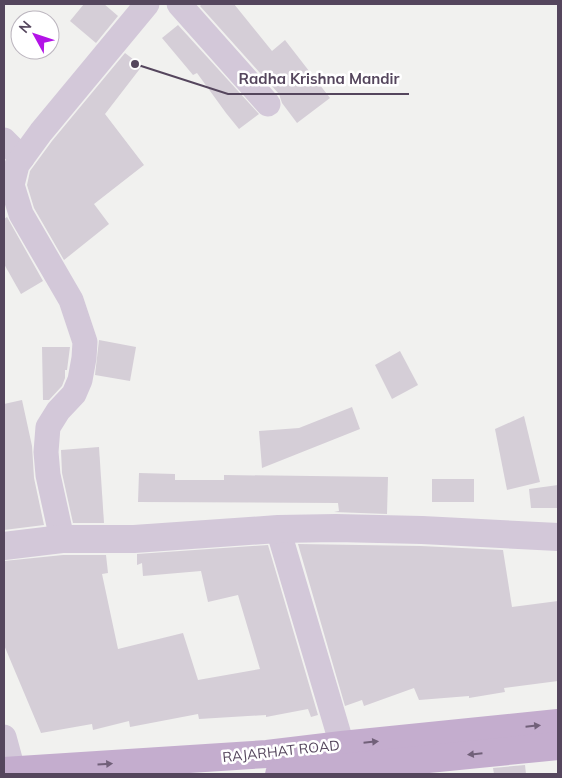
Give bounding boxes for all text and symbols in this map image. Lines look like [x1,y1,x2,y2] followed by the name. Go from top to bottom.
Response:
[10,10,60,60] north arrow
[15,17,35,36] text: N
[228,64,409,94] callout: Radha Krishna Mandir
[239,69,400,88] text: Radha Krishna Mandir
[525,722,541,730] one-way arrow
[222,736,340,766] street label: RAJARHAT ROAD
[363,738,379,746] one-way arrow
[467,751,483,759] one-way arrow
[97,759,113,767] one-way arrow

